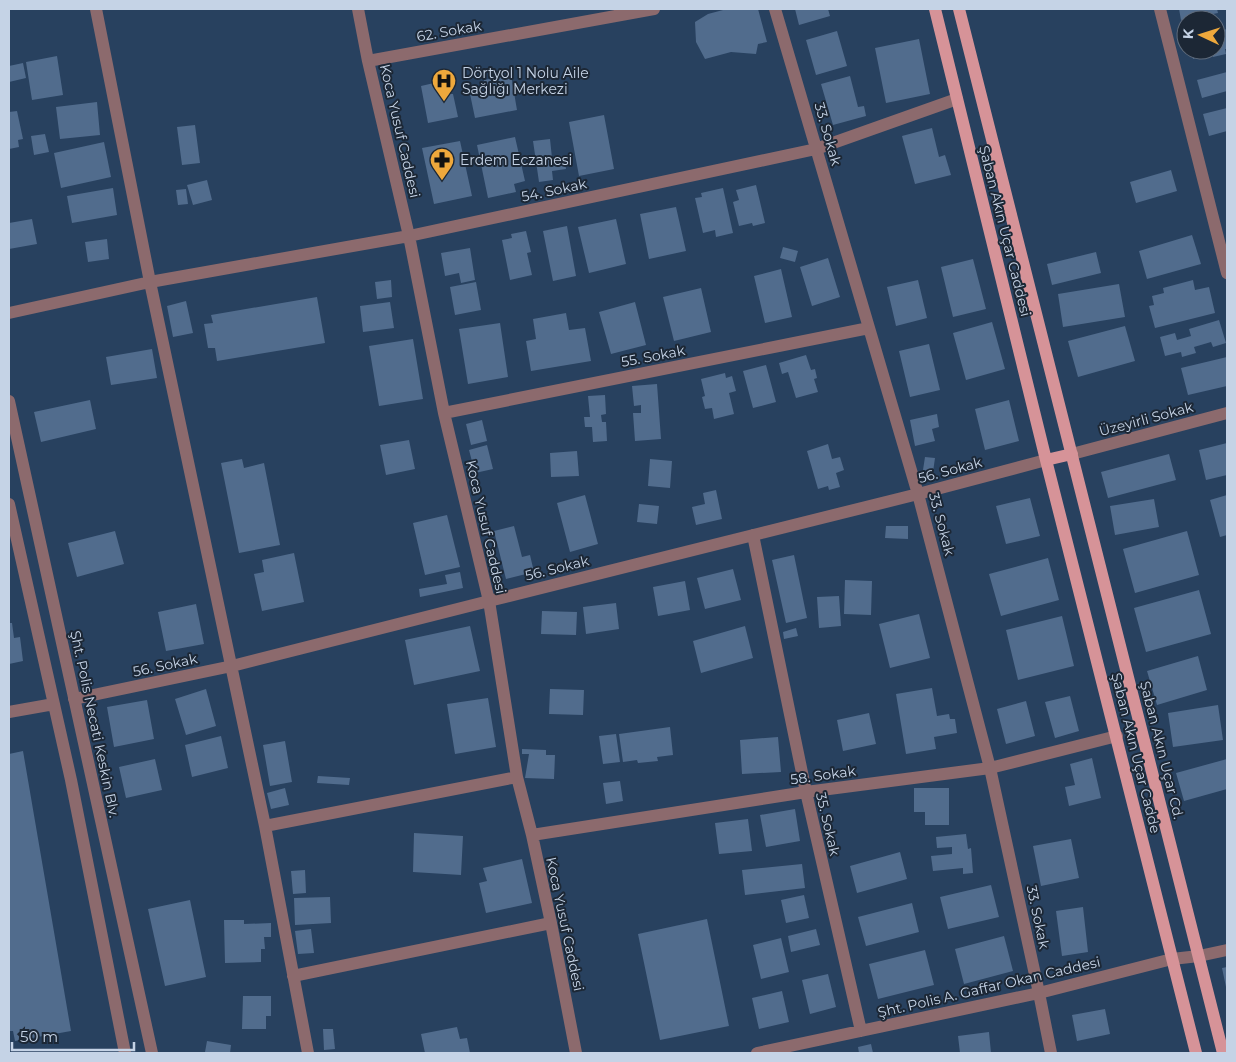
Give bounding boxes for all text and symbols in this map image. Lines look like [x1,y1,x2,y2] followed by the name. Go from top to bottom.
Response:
[1176,10,1226,60] north arrow
[415,16,483,46] street label: 62. Sokak
[1179,28,1197,40] text: K
[376,62,424,200] street label: Koca Yusuf Caddesi
[462,64,589,98] place label: Dörtyol 1 Nolu Aile Sağlığı Merkezi
[431,68,457,102] hospital icon: Dörtyol 1 Nolu Aile Sağlığı Merkezi
[810,100,846,168] street label: 33. Sokak
[975,144,1035,318] street label: Şaban Akın Uçar Caddesi
[429,147,455,181] pharmacy icon: Erdem Eczanesi
[460,151,572,169] place label: Erdem Eczanesi
[520,174,589,206] street label: 54. Sokak
[620,341,687,371] street label: 55. Sokak
[1097,398,1196,440] street label: Üzeyirli Sokak
[916,453,985,487] street label: 56. Sokak
[462,458,510,596] street label: Koca Yusuf Caddesi
[925,490,959,558] street label: 33. Sokak
[523,551,592,585] street label: 56. Sokak
[66,629,124,819] street label: Şht. Polis Necati Keskin Blv.
[131,649,200,681] street label: 56. Sokak
[1107,671,1165,835] street label: Şaban Akın Uçar Cadde
[1136,679,1188,821] street label: Şaban Akın Uçar Cd.
[789,761,857,788] street label: 58. Sokak
[812,791,844,858] street label: 35. Sokak
[542,855,588,993] street label: Koca Yusuf Caddesi
[1022,884,1054,951] street label: 33. Sokak
[876,953,1102,1021] street label: Şht. Polis A. Gaffar Okan Caddesi
[12,1020,135,1052] scale bar
[20,1027,58,1046] text: 50 m

